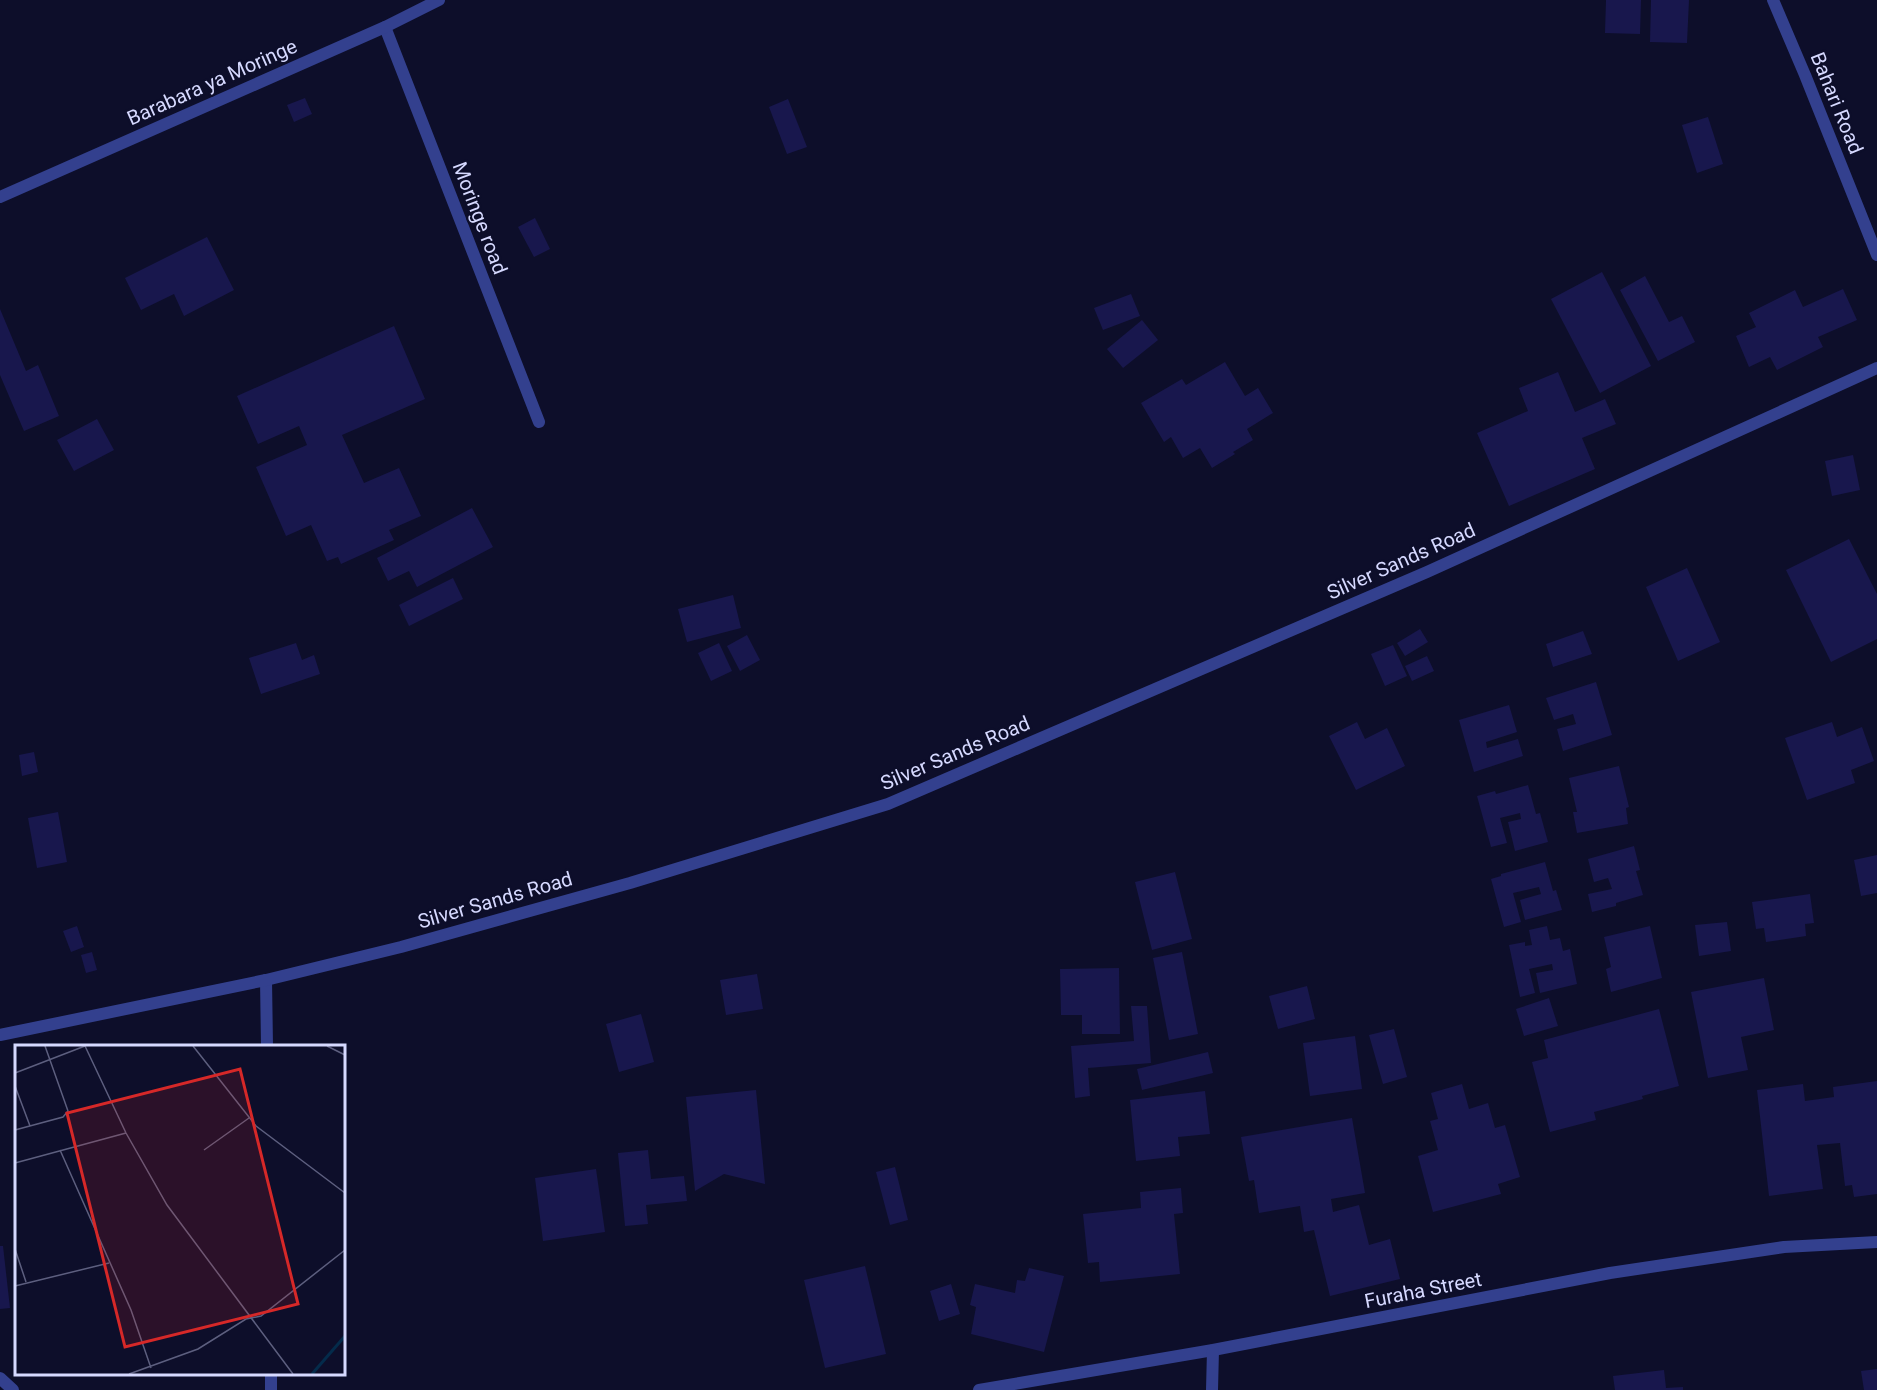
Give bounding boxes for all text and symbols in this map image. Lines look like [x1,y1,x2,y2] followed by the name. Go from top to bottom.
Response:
[123,34,301,130] street label: Barabara ya Moringe
[1806,49,1868,157] street label: Bahari Road
[448,158,512,278] street label: Moringe road
[1323,518,1479,604] street label: Silver Sands Road
[877,711,1033,795] street label: Silver Sands Road
[415,866,575,934] street label: Silver Sands Road
[15,1045,345,1375] inset map
[1362,1267,1484,1313] street label: Furaha Street

